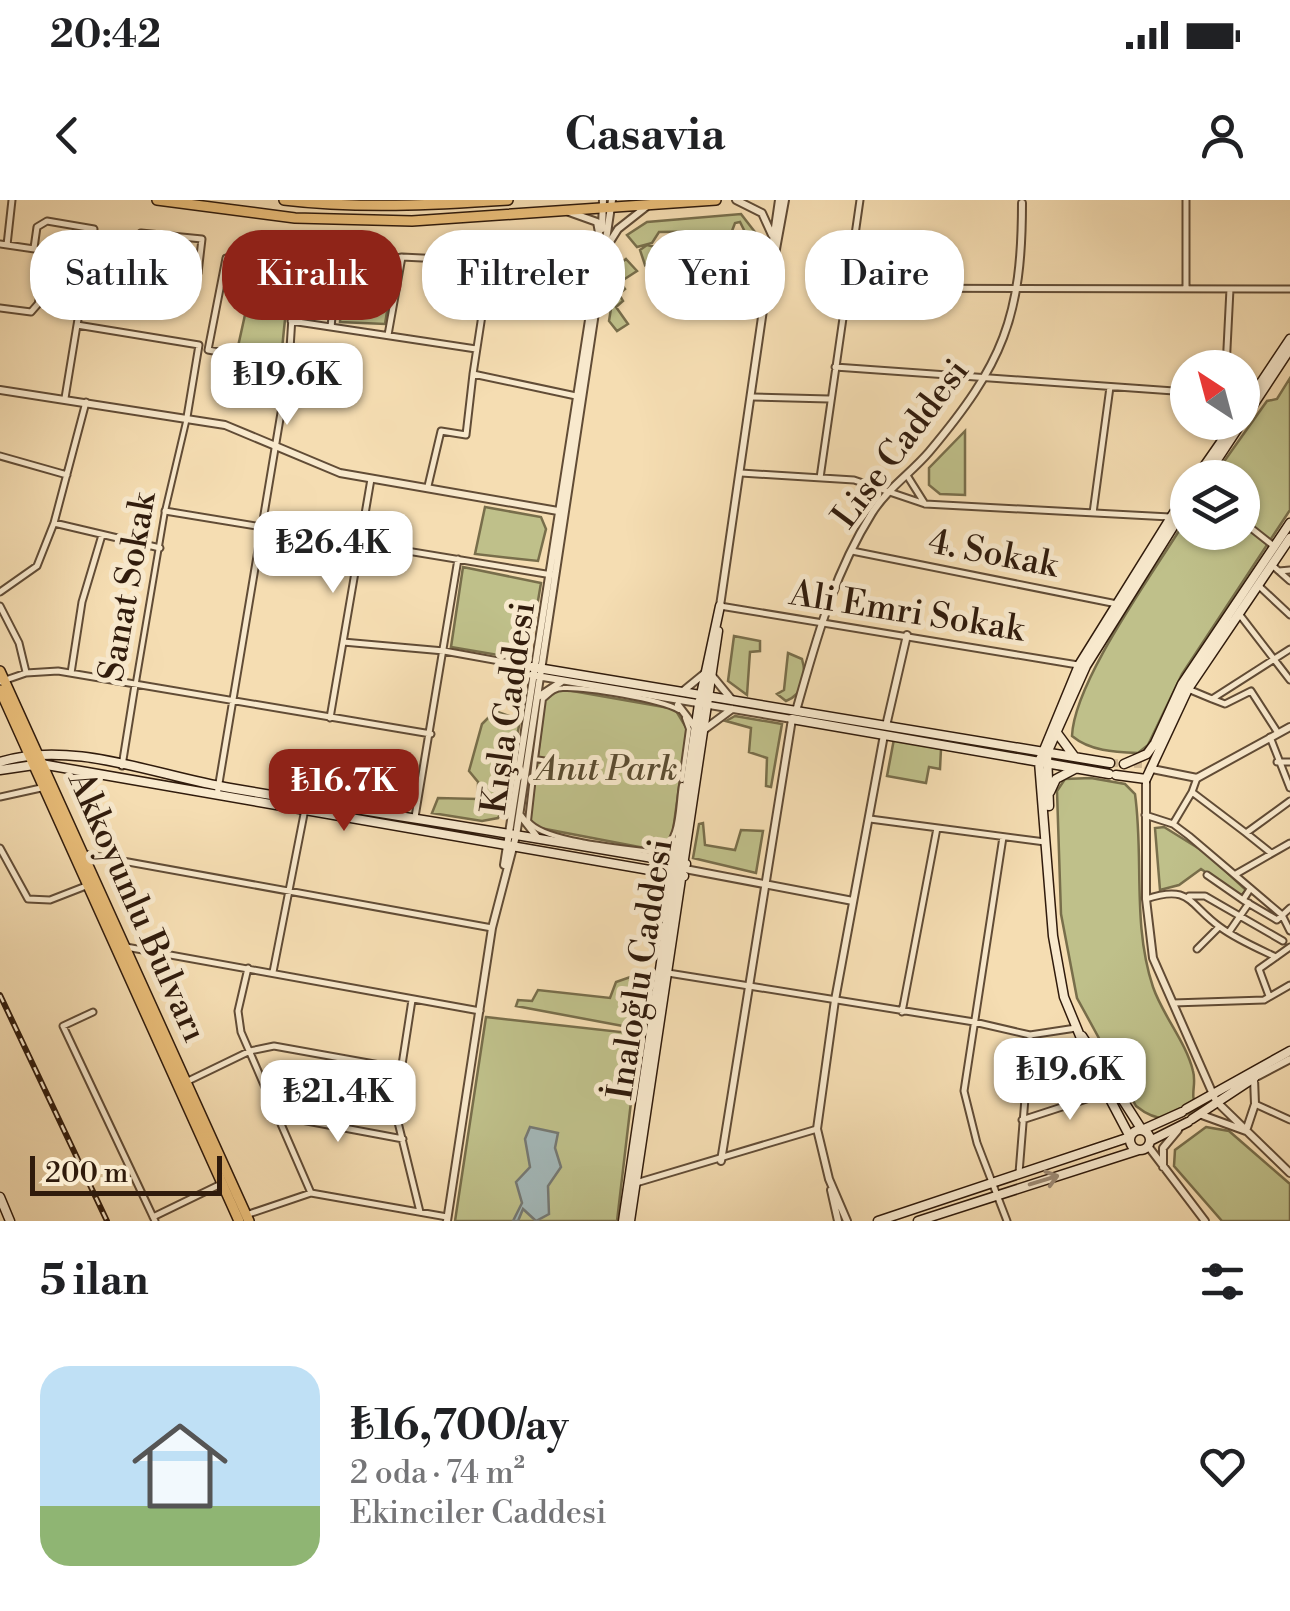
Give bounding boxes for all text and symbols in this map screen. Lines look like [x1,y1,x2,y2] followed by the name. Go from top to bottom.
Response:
[50,12,161,59] text: 20:42
[565,107,725,164] text: Casavia
[40,108,95,163] icon: back
[1195,108,1250,163] icon: person
[30,230,202,320] chip: Satılık
[222,230,402,320] chip: Kiralık
[422,230,625,320] chip: Filtreler
[645,230,785,320] chip: Yeni
[805,230,964,320] chip: Daire
[206,343,368,428] pin: ₺19.6K
[1170,350,1260,440] north arrow
[1170,350,1260,550] map controls
[823,351,979,537] street label: Lise Caddesi
[233,355,341,395] text: ₺19.6K
[1170,460,1260,550] button: layers
[90,487,166,685] street label: Sanat Sokak
[252,511,414,596] pin: ₺26.4K
[925,520,1063,588] street label: 4. Sokak
[276,523,390,563] text: ₺26.4K
[786,572,1029,652] street label: Ali Emri Sokak
[473,599,545,817] street label: Kışla Caddesi
[532,748,678,791] park label: Anıt Park
[263,749,425,834] pin: ₺16.7K
[291,761,397,801] text: ₺16.7K
[58,764,216,1049] street label: Akkoyunlu Bulvarı
[598,835,683,1103] street label: İnaloğlu Caddesi
[989,1038,1151,1123] pin: ₺19.6K
[1016,1050,1124,1090] text: ₺19.6K
[257,1060,419,1145] pin: ₺21.4K
[283,1072,393,1112] text: ₺21.4K
[30,1151,222,1196] scale bar
[45,1156,128,1191] text: 200 m
[1027,1169,1059,1187] one-way arrow
[1195,1254,1250,1309] icon: filters
[40,1255,149,1308] text: 5 ilan
[350,1400,568,1453] text: ₺16,700/ay
[120,1406,240,1526] icon: home
[1195,1439,1250,1494] icon: heart
[350,1453,525,1493] text: 2 oda · 74 m²
[350,1493,606,1533] text: Ekinciler Caddesi

